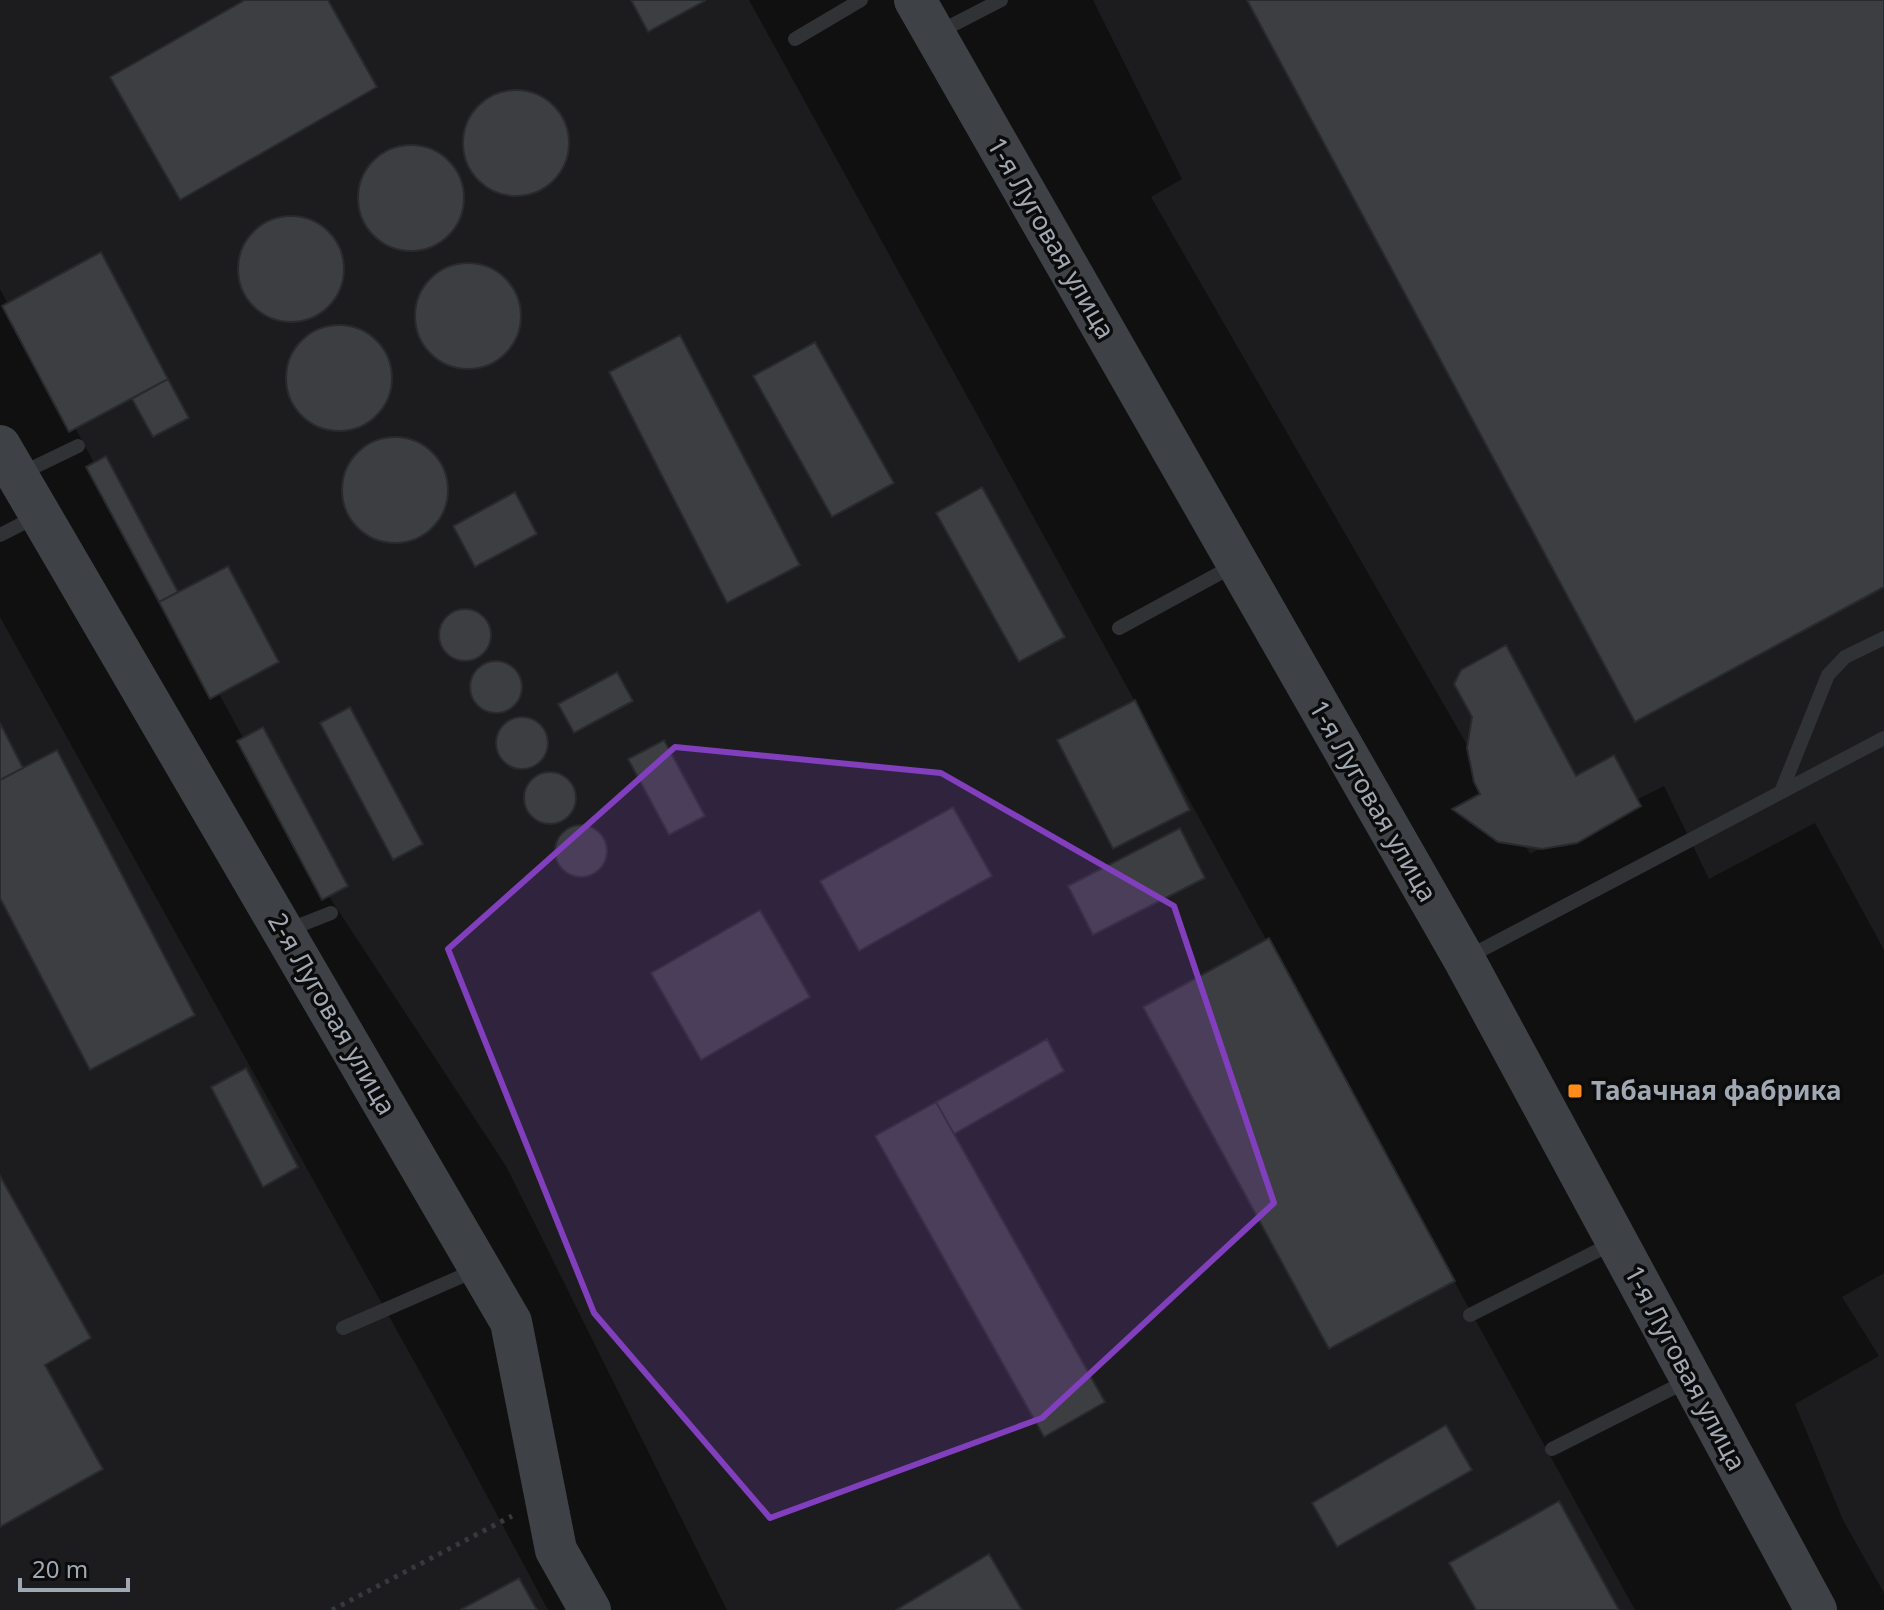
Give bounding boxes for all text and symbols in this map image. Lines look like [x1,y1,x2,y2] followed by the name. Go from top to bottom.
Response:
[979,130,1124,345] street label: 1-я Луговая улица
[1301,693,1446,908] street label: 1-я Луговая улица
[260,906,405,1121] street label: 2-я Луговая улица
[1591,1072,1842,1108] place label: Табачная фабрика
[1566,1082,1584,1100] marker: Табачная фабрика
[1617,1259,1755,1476] street label: 1-я Луговая улица
[20,1542,128,1592] scale bar
[32,1552,88,1585] text: 20 m

